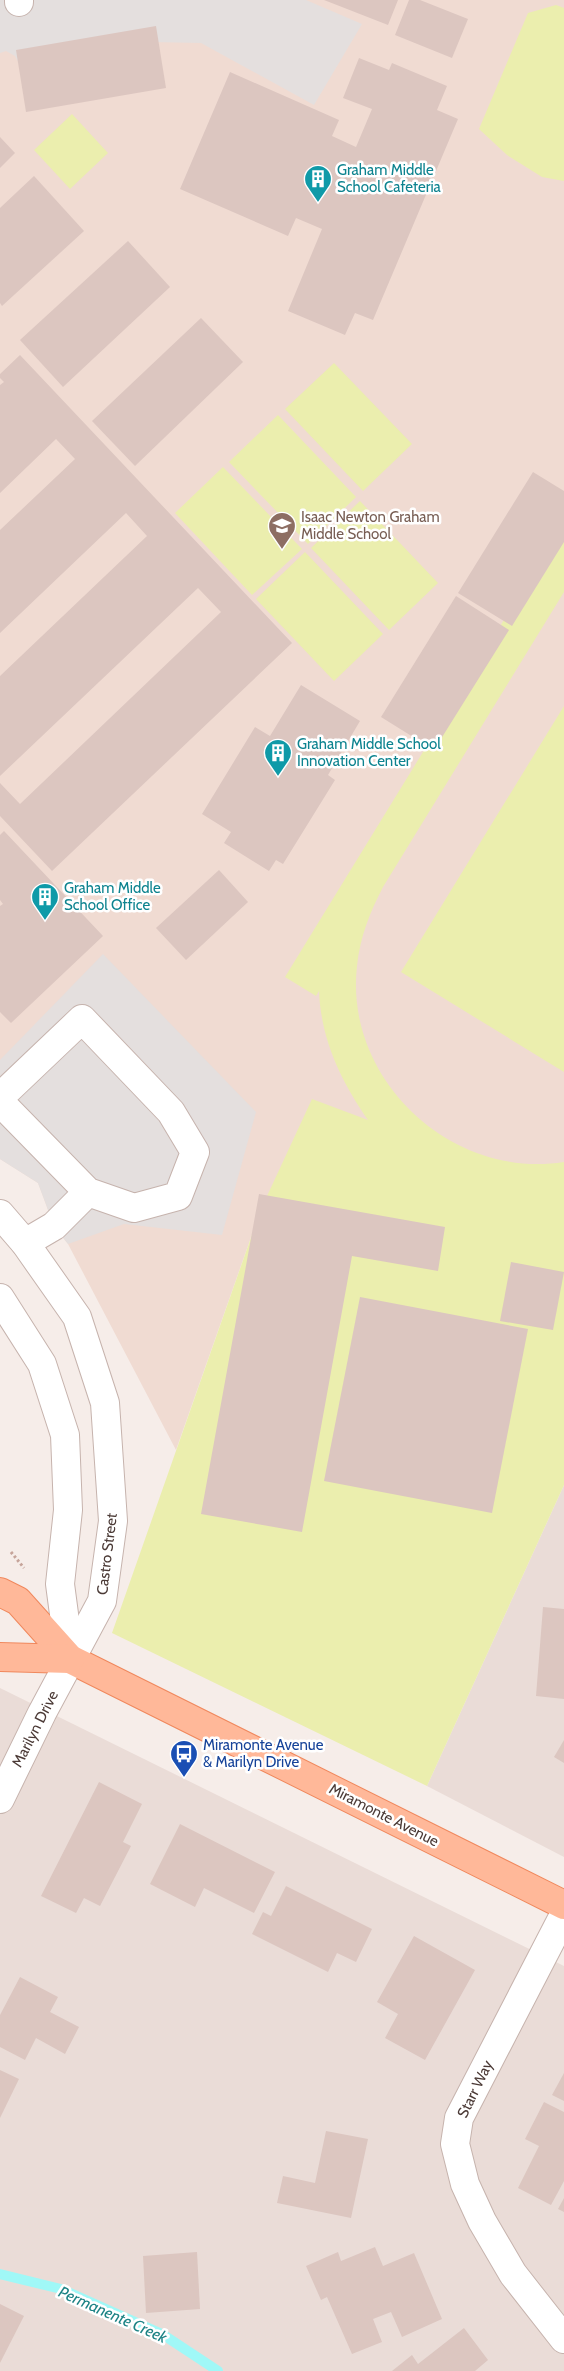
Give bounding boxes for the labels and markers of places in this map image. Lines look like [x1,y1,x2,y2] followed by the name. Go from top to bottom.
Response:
[337,161,442,196] place label: Graham Middle School Cafeteria
[303,164,333,203] building icon: Graham Middle School Cafeteria
[301,508,440,543] place label: Isaac Newton Graham Middle School
[267,511,297,550] school or university icon: Isaac Newton Graham Middle School
[297,735,441,770] place label: Graham Middle School Innovation Center
[263,738,293,777] building icon: Graham Middle School Innovation Center
[64,879,161,914] place label: Graham Middle School Office
[30,882,60,921] building icon: Graham Middle School Office
[203,1736,324,1771] place label: Miramonte Avenue & Marilyn Drive
[169,1739,199,1778] bus stop icon: Miramonte Avenue & Marilyn Drive

